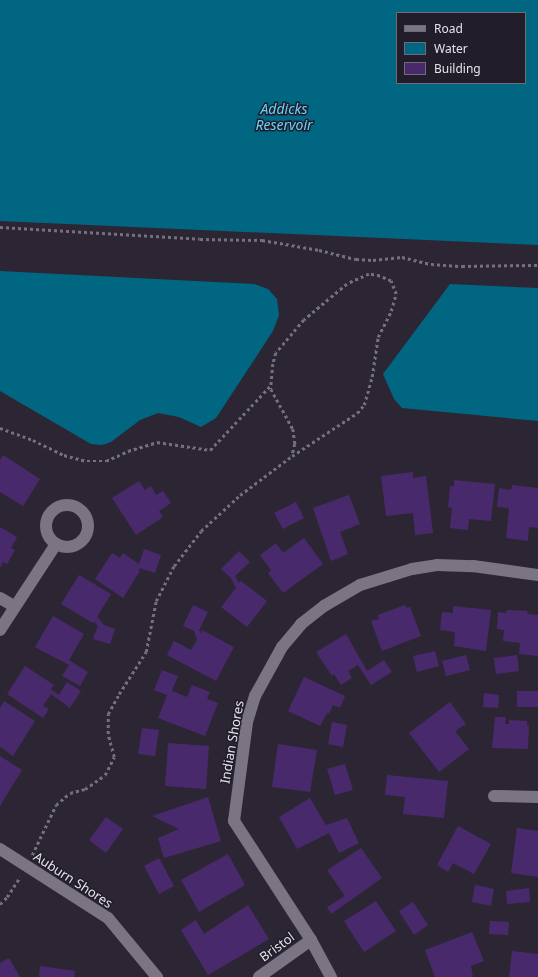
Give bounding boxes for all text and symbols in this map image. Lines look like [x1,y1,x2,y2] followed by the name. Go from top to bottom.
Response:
[396,12,526,84] legend
[434,20,463,37] text: Road
[434,40,468,57] text: Water
[434,60,481,77] text: Building
[255,101,313,134] water label: Addicks Reservoir
[217,699,247,785] street label: Indian Shores
[31,849,115,911] street label: Auburn Shores
[257,929,297,965] street label: Bristol

